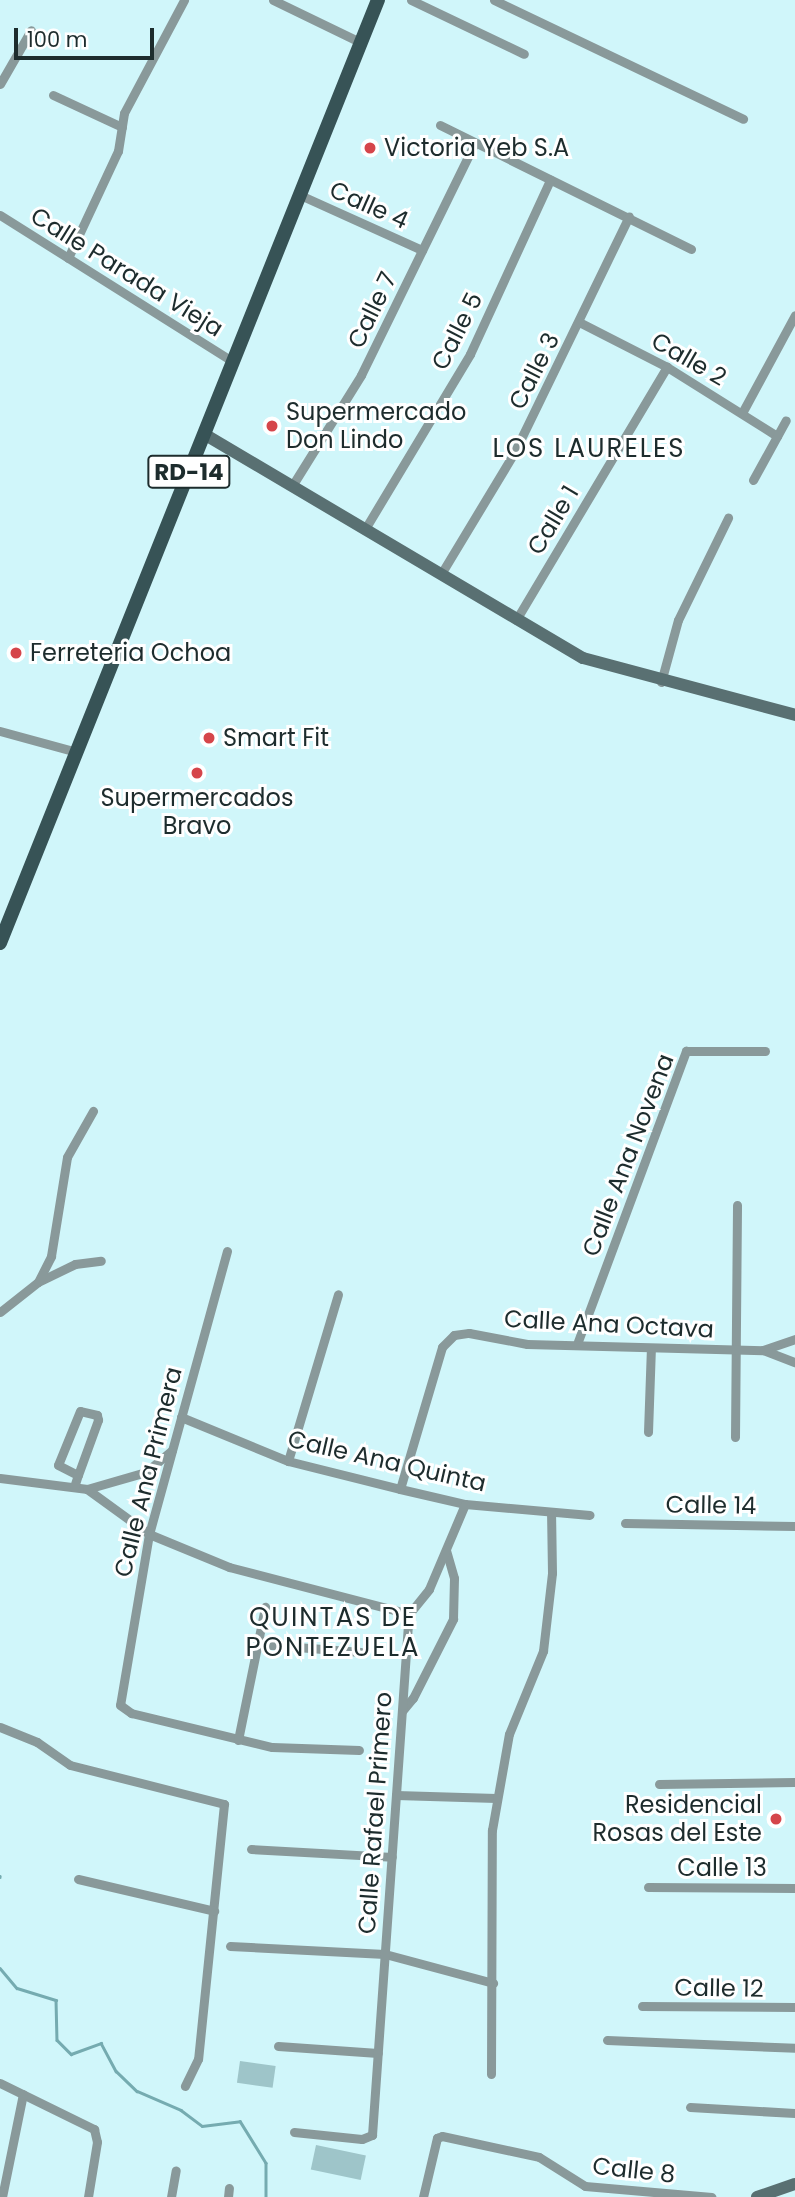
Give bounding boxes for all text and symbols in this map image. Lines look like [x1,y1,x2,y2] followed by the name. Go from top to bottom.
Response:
[18,14,158,58] scale bar
[27,25,87,54] text: 100 m
[384,134,569,162] place label: Victoria Yeb S.A
[362,140,378,156] marker: Victoria Yeb S.A
[325,175,413,235] street label: Calle 4
[26,201,228,343] street label: Calle Parada Vieja
[341,267,403,353] street label: Calle 7
[425,288,489,374] street label: Calle 5
[646,326,732,392] street label: Calle 2
[503,328,565,414] street label: Calle 3
[286,398,466,454] place label: Supermercado Don Lindo
[264,418,280,434] marker: Supermercado Don Lindo
[494,433,684,465] district label: LOS LAURELES
[147,452,231,492] road number: RD-14
[521,480,585,560] street label: Calle 1
[30,639,231,667] place label: Ferreteria Ochoa
[8,645,24,661] marker: Ferreteria Ochoa
[223,724,329,752] place label: Smart Fit
[201,730,217,746] marker: Smart Fit
[189,765,205,781] marker: Supermercados Bravo
[101,784,293,840] place label: Supermercados Bravo
[576,1050,680,1260] street label: Calle Ana Novena
[503,1304,715,1344] street label: Calle Ana Octava
[108,1364,188,1580] street label: Calle Ana Primera
[285,1424,489,1498] street label: Calle Ana Quinta
[665,1490,757,1520] street label: Calle 14
[247,1602,419,1664] district label: QUINTAS DE PONTEZUELA
[352,1691,398,1935] street label: Calle Rafael Primero
[592,1791,762,1847] place label: Residencial Rosas del Este
[768,1811,784,1827] marker: Residencial Rosas del Este
[677,1854,767,1882] street label: Calle 13
[674,1973,764,2003] street label: Calle 12
[591,2151,677,2189] street label: Calle 8

